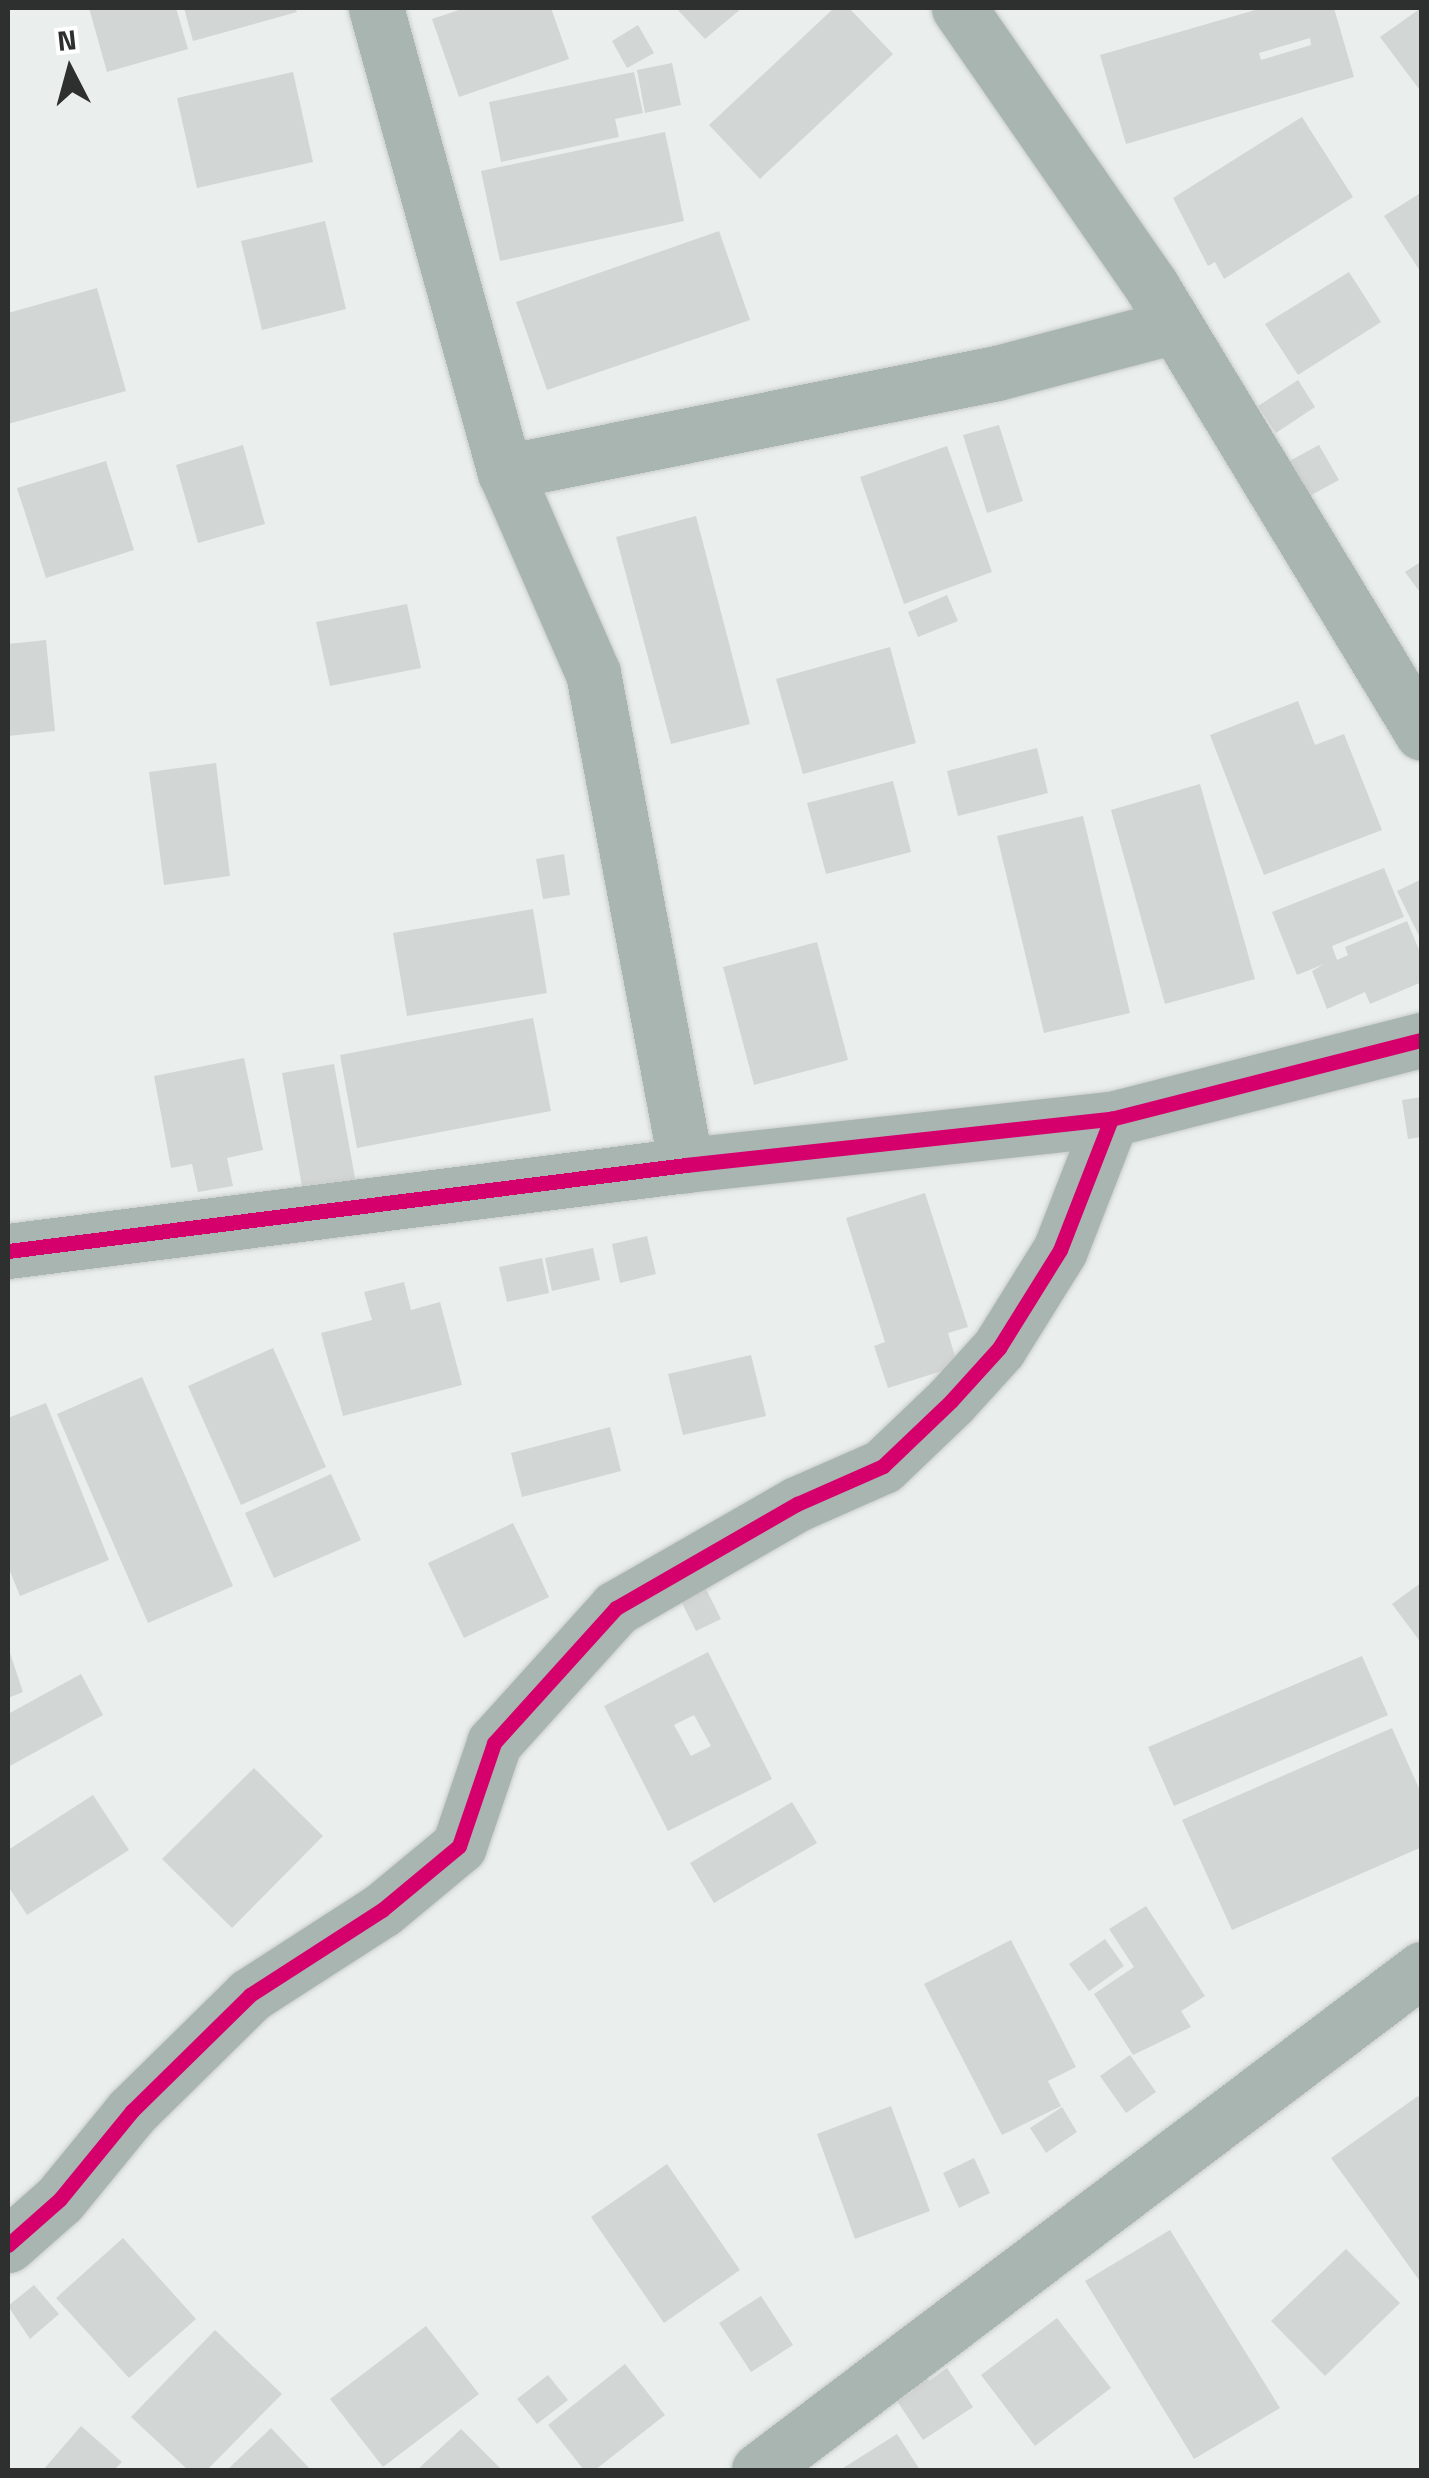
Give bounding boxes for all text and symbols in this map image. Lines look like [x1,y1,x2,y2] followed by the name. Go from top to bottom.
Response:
[55,17,79,62] text: N
[20,20,120,120] north arrow

